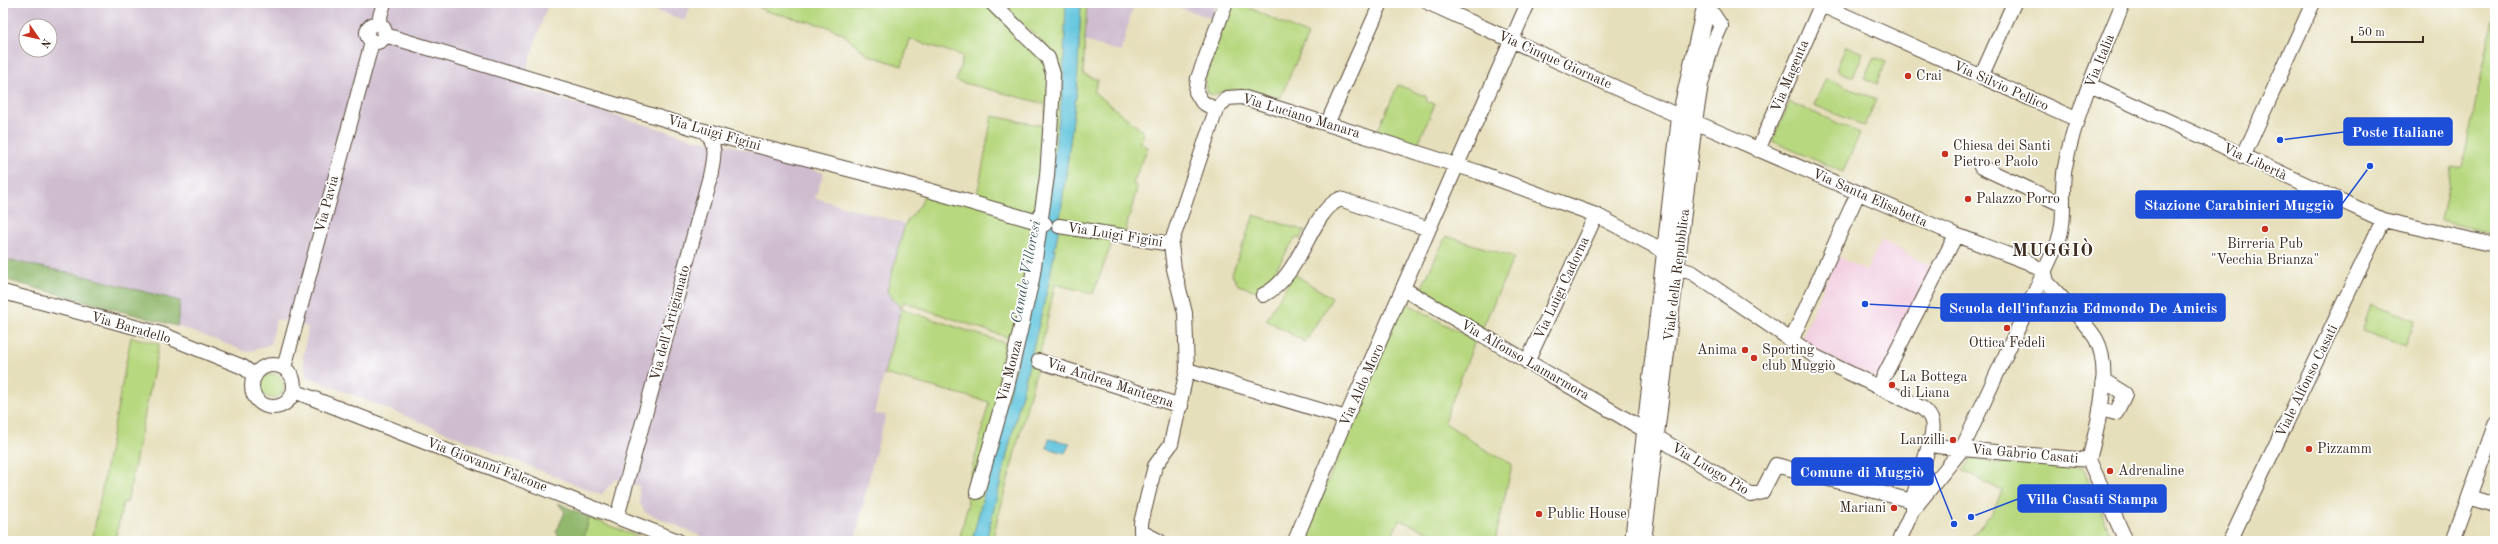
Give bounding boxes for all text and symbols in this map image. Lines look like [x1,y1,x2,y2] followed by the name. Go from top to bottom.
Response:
[18,18,58,58] north arrow
[2352,18,2423,44] scale bar
[2358,26,2385,39] text: 50 m
[1496,29,1614,91] street label: Via Cinque Giornate
[2083,32,2117,90] street label: Via Italia
[38,36,52,50] text: N
[1769,38,1811,114] street label: Via Magenta
[1951,59,2051,113] street label: Via Silvio Pellico
[1916,69,1942,83] place label: Crai
[1903,71,1913,81] marker: Crai
[1240,91,1362,141] street label: Via Luciano Manara
[666,113,763,153] street label: Via Luigi Figini
[2344,118,2452,145] callout: Poste Italiane
[2352,126,2444,141] text: Poste Italiane
[1953,139,2051,169] place label: Chiesa dei Santi Pietro e Paolo
[2221,141,2289,183] street label: Via Libertà
[1940,149,1950,159] marker: Chiesa dei Santi Pietro e Paolo
[1810,166,1930,230] street label: Via Santa Elisabetta
[313,174,341,234] street label: Via Pavia
[2136,191,2342,218] callout: Stazione Carabinieri Muggiò
[1976,192,2060,206] place label: Palazzo Porro
[1963,194,1973,204] marker: Palazzo Porro
[2144,199,2334,214] text: Stazione Carabinieri Muggiò
[1662,208,1692,342] street label: Viale della Repubblica
[1010,219,1044,325] water label: Canale Villoresi
[1066,221,1164,250] street label: Via Luigi Figini
[2260,224,2270,234] marker: Birreria Pub "Vecchia Brianza"
[1532,234,1592,341] street label: Via Luigi Cadorna
[2211,237,2319,267] place label: Birreria Pub "Vecchia Brianza"
[2012,238,2094,260] district label: MUGGIÒ
[648,264,692,382] street label: Via dell'Artigianato
[1941,294,2225,321] callout: Scuola dell'infanzia Edmondo De Amicis
[1949,302,2217,317] text: Scuola dell'infanzia Edmondo De Amicis
[90,310,173,346] street label: Via Baradello
[1458,317,1592,403] street label: Via Alfonso Lamarmora
[2274,322,2340,440] street label: Viale Alfonso Casati
[2002,323,2012,333] marker: Ottica Fedeli
[1969,336,2045,350] place label: Ottica Fedeli
[995,338,1025,404] street label: Via Monza
[1338,342,1386,428] street label: Via Aldo Moro
[1697,343,1737,357] place label: Anima
[1762,343,1836,373] place label: Sporting club Muggiò
[1740,345,1750,355] marker: Anima
[1749,353,1759,363] marker: Sporting club Muggiò
[1045,356,1175,410] street label: Via Andrea Mantegna
[1900,370,1968,400] place label: La Bottega di Liana
[1887,380,1897,390] marker: La Bottega di Liana
[1900,433,1945,447] place label: Lanzilli
[1948,435,1958,445] marker: Lanzilli
[425,436,549,494] street label: Via Giovanni Falcone
[1669,441,1751,498] street label: Via Luogo Pio
[1971,442,2079,466] street label: Via Gabrio Casati
[2317,442,2372,456] place label: Pizzamm
[2304,444,2314,454] marker: Pizzamm
[1792,458,1933,485] callout: Comune di Muggiò
[2118,464,2184,478] place label: Adrenaline
[1800,466,1924,481] text: Comune di Muggiò
[2105,466,2115,476] marker: Adrenaline
[2018,485,2166,512] callout: Villa Casati Stampa
[2026,493,2158,508] text: Villa Casati Stampa
[1840,501,1886,515] place label: Mariani
[1889,503,1899,513] marker: Mariani
[1547,507,1627,521] place label: Public House
[1534,509,1544,519] marker: Public House

